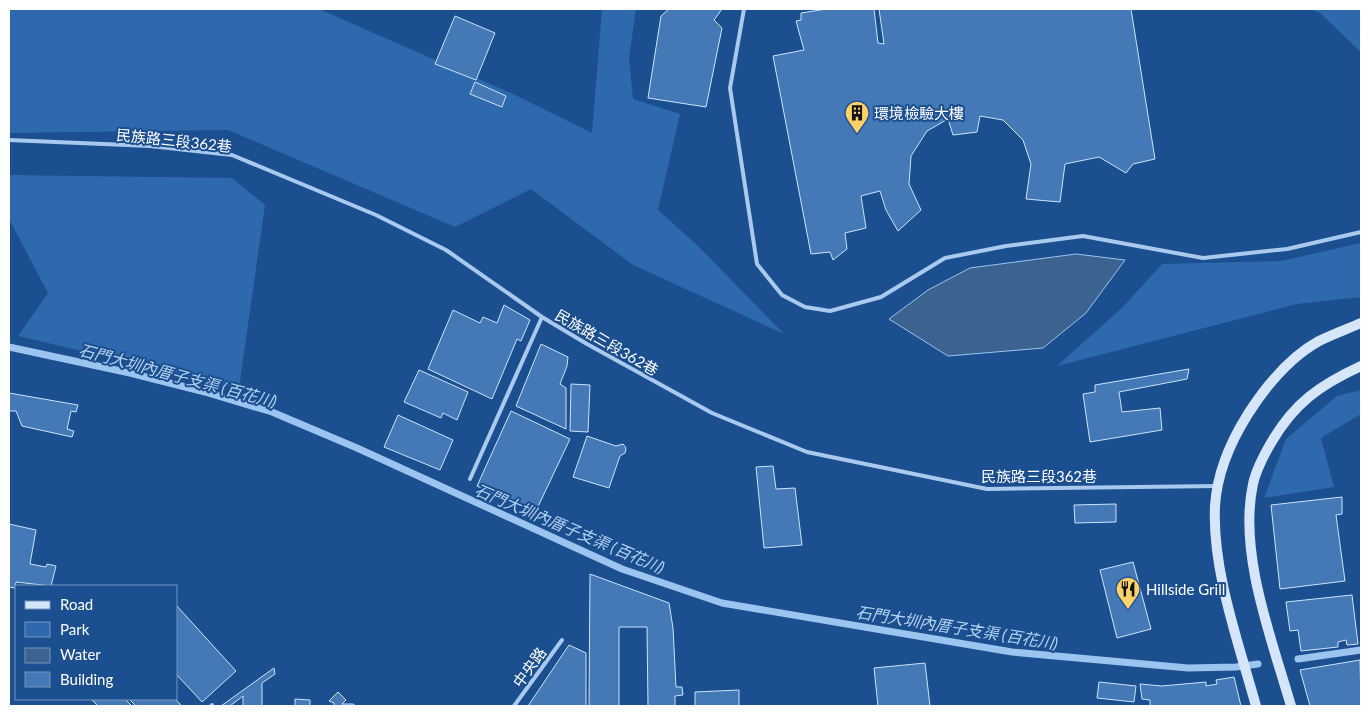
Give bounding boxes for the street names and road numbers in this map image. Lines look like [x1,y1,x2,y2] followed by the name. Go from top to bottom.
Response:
[115,125,233,155] street label: 民族路三段362巷
[552,305,662,379] street label: 民族路三段362巷
[981,467,1097,485] street label: 民族路三段362巷
[508,644,550,690] street label: 中央路

